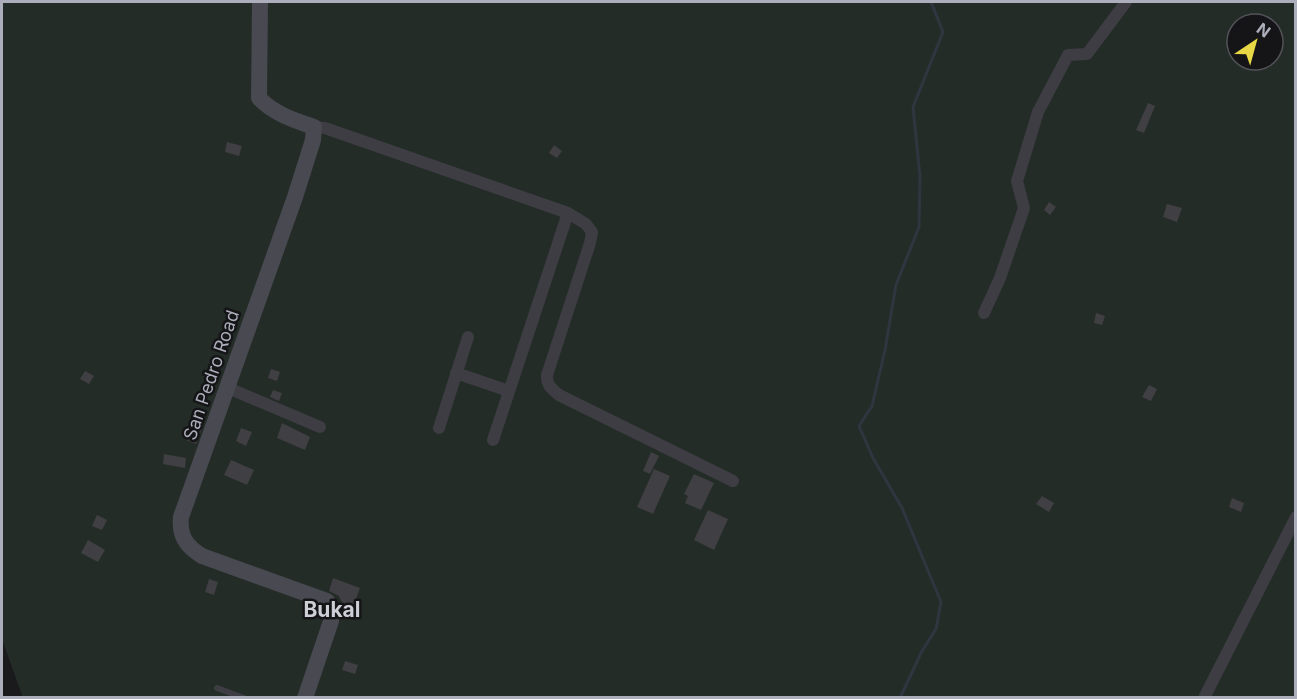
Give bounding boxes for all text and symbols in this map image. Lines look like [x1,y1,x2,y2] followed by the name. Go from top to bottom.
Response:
[1225,12,1285,72] north arrow
[1253,18,1275,42] text: N
[179,307,243,443] street label: San Pedro Road
[303,597,361,622] district label: Bukal

